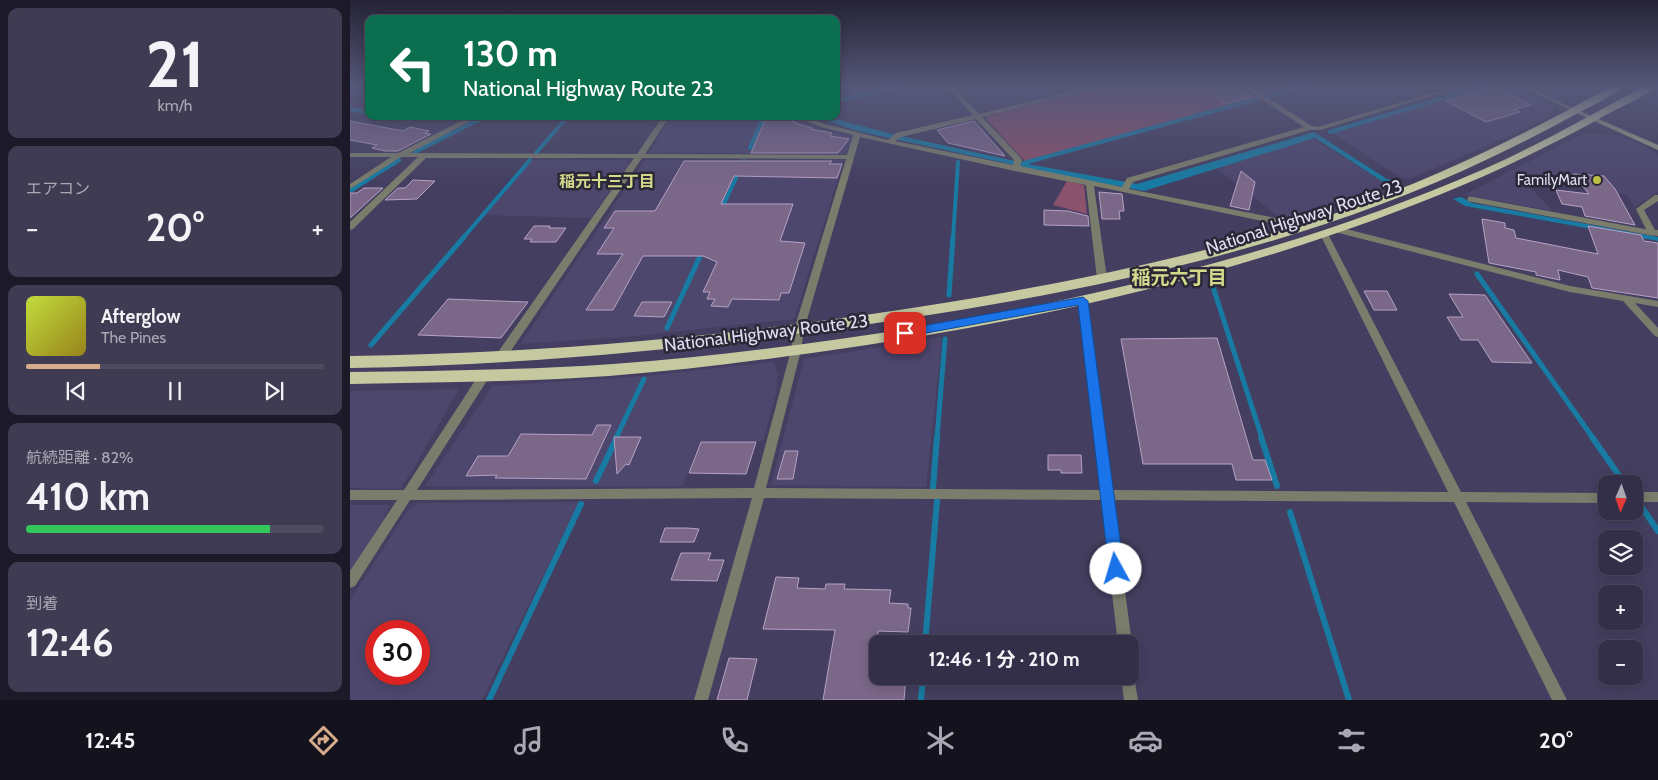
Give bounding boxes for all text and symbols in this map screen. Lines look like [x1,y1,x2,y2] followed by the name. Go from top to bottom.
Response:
[146,24,204,103] text: 21
[463,32,558,75] text: 130 m
[380,35,445,100] icon: left
[463,75,714,102] text: National Highway Route 23
[157,96,193,115] text: km/h
[1517,171,1587,189] place label: FamilyMart
[559,172,655,191] district label: 稲元十三丁目
[1591,174,1603,186] marker: FamilyMart
[1203,175,1405,259] street label: National Highway Route 23
[26,179,90,198] text: エアコン
[146,204,204,251] text: 20°
[26,211,38,245] text: −
[312,211,324,245] text: +
[1131,266,1227,289] district label: 稲元六丁目
[101,305,181,328] text: Afterglow
[663,310,869,356] street label: National Highway Route 23
[884,312,926,354] pin
[891,319,919,347] icon: arrive
[101,328,166,347] text: The Pines
[62,377,90,405] icon: previous
[161,377,189,405] icon: pause
[260,377,288,405] icon: next
[26,448,133,467] text: 航続距離 · 82%
[26,473,150,520] text: 410 km
[1598,475,1642,520] north arrow
[1598,475,1643,685] map controls
[1598,530,1643,575] button: layers
[1089,542,1141,594] position arrow
[1598,585,1643,630] button: +
[26,594,58,613] text: 到着
[26,619,114,666] text: 12:46
[365,620,430,685] speed limit sign: 30
[1598,640,1643,685] button: −
[928,648,1080,671] text: 12:46 · 1 分 · 210 m
[306,723,341,758] icon: directions
[511,723,546,758] icon: music
[717,723,752,758] icon: phone
[923,723,958,758] icon: climate
[1128,723,1163,758] icon: car
[1334,723,1369,758] icon: filters
[85,727,135,754] text: 12:45
[1539,727,1573,754] text: 20°

